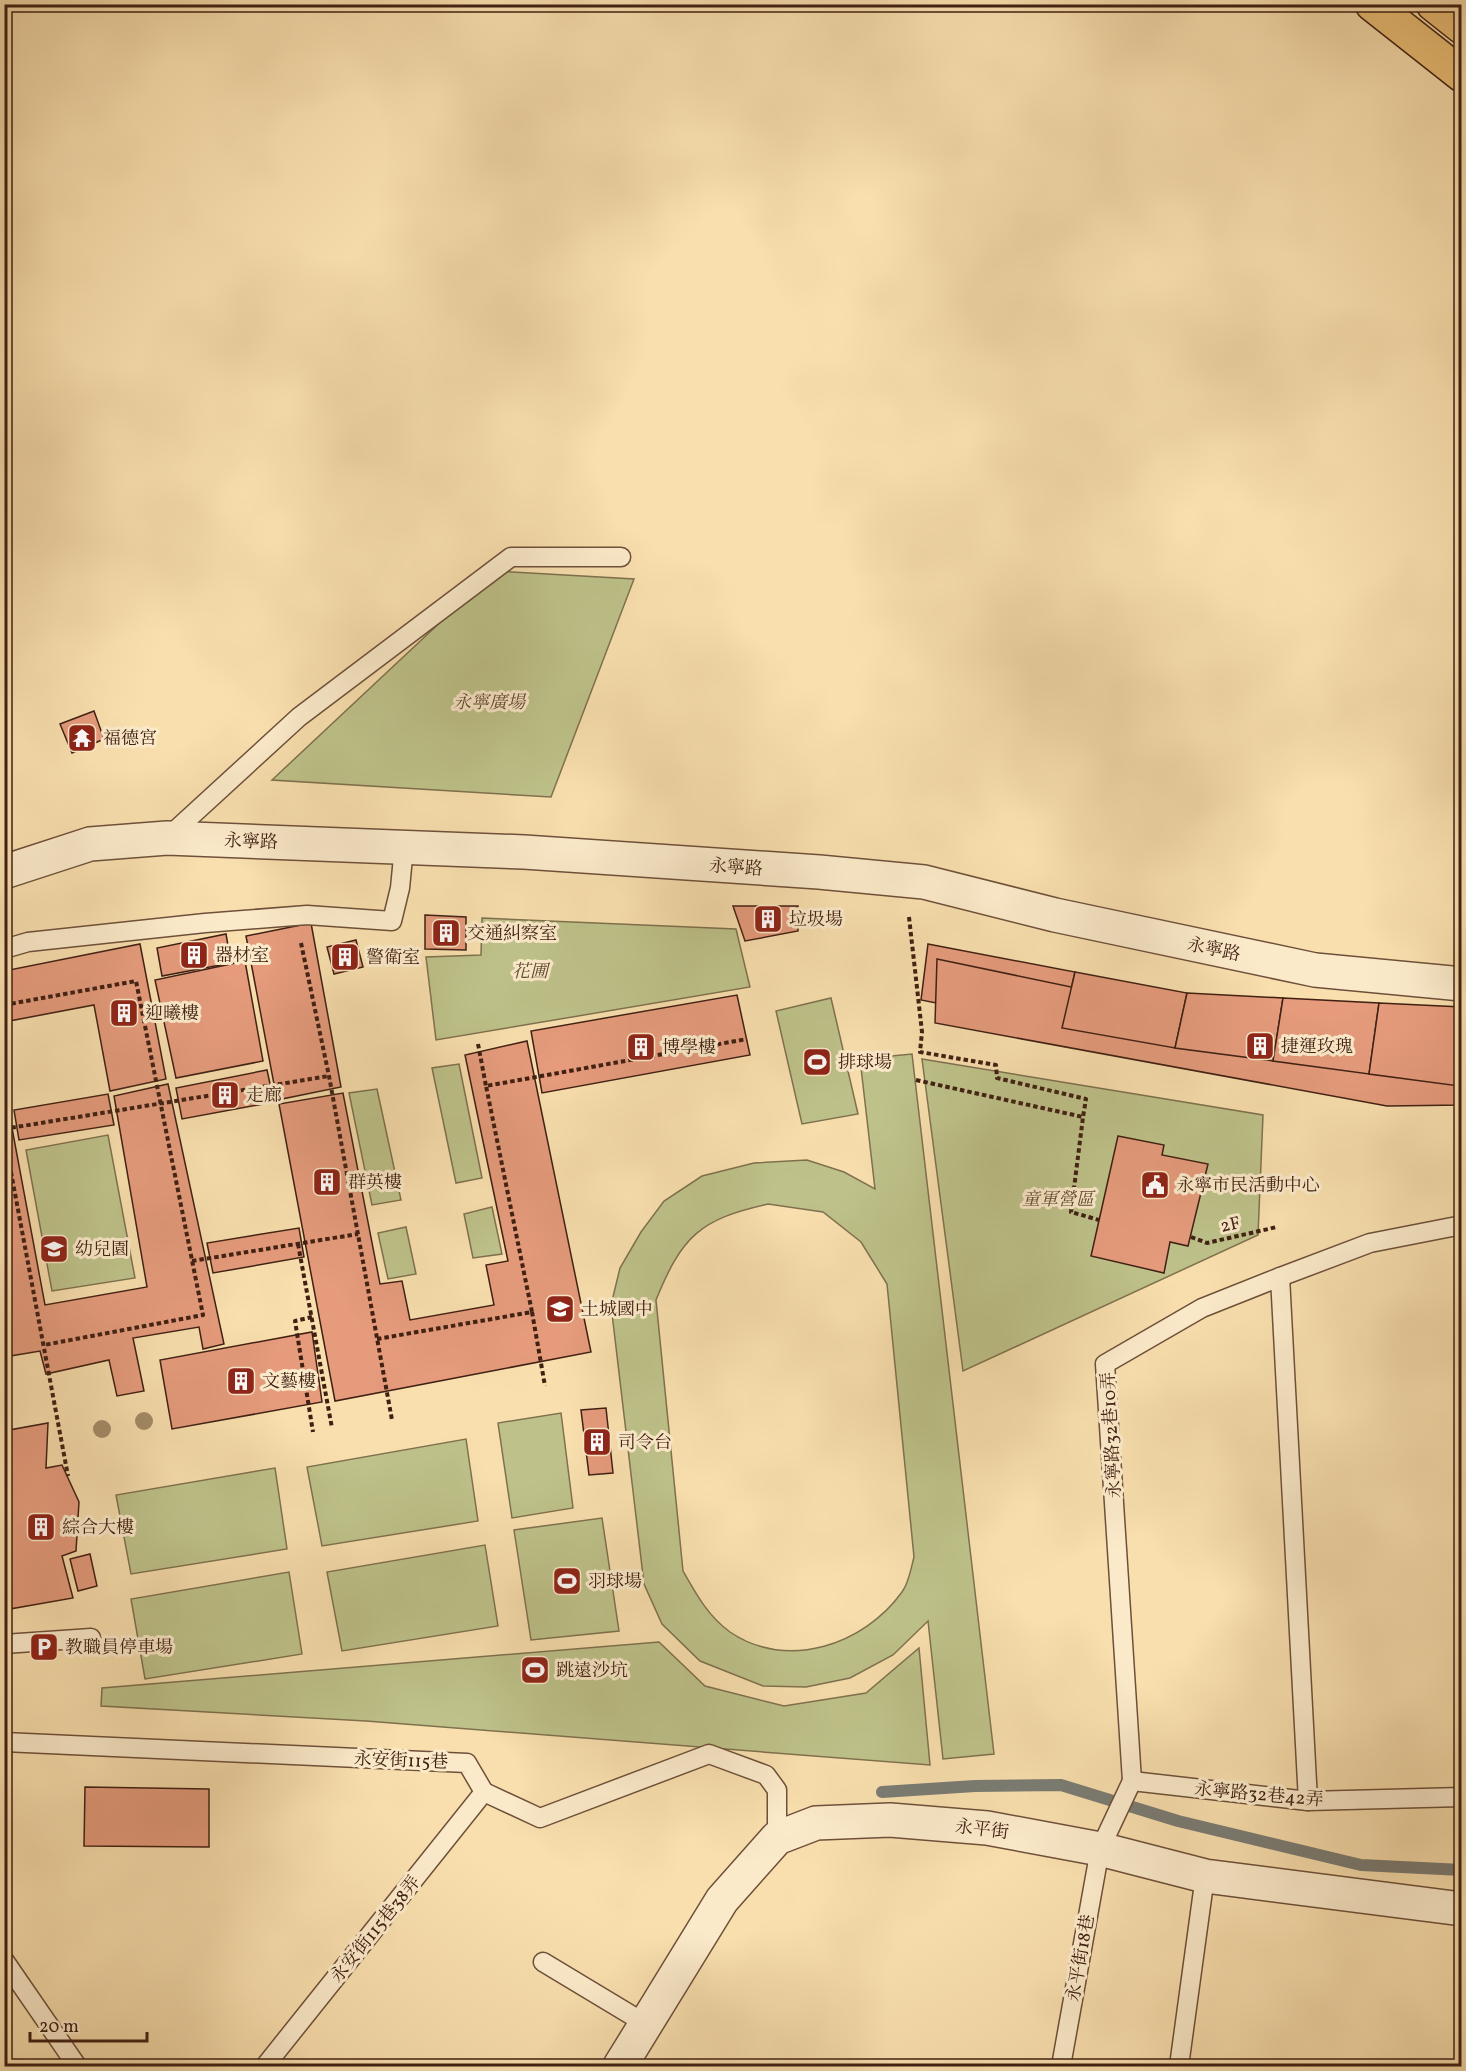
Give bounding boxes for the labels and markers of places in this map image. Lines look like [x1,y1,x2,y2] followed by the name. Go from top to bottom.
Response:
[66,722,98,754] temple icon: 福德宮
[103,727,157,752] place label: 福德宮
[752,903,784,935] building icon: 垃圾場
[789,908,843,933] place label: 垃圾場
[430,917,462,949] building icon: 交通糾察室
[467,922,557,947] place label: 交通糾察室
[178,939,210,971] building icon: 器材室
[329,941,361,973] building icon: 警衛室
[215,944,269,969] place label: 器材室
[366,946,420,971] place label: 警衛室
[108,997,140,1029] building icon: 迎曦樓
[145,1002,199,1027] place label: 迎曦樓
[1244,1030,1276,1062] building icon: 捷運玫瑰
[625,1031,657,1063] building icon: 博學樓
[1281,1035,1353,1060] place label: 捷運玫瑰
[662,1036,716,1061] place label: 博學樓
[801,1046,833,1078] sports icon: 排球場
[838,1051,892,1076] place label: 排球場
[209,1079,241,1111] building icon: 走廊
[246,1084,282,1109] place label: 走廊
[311,1166,343,1198] building icon: 群英樓
[1139,1169,1171,1201] public building icon: 永寧市民活動中心
[348,1171,402,1196] place label: 群英樓
[1176,1174,1320,1199] place label: 永寧市民活動中心
[38,1233,70,1265] school or university icon: 幼兒園
[75,1238,129,1263] place label: 幼兒園
[544,1293,576,1325] school or university icon: 土城國中
[581,1298,653,1323] place label: 土城國中
[225,1365,257,1397] building icon: 文藝樓
[262,1370,316,1395] place label: 文藝樓
[581,1426,613,1458] building icon: 司令台
[618,1431,672,1456] place label: 司令台
[25,1511,57,1543] building icon: 綜合大樓
[62,1516,134,1541] place label: 綜合大樓
[551,1565,583,1597] sports icon: 羽球場
[588,1570,642,1595] place label: 羽球場
[28,1631,60,1663] parking icon: 教職員停車場
[65,1636,173,1661] place label: 教職員停車場
[519,1654,551,1686] sports icon: 跳遠沙坑
[556,1659,628,1684] place label: 跳遠沙坑

